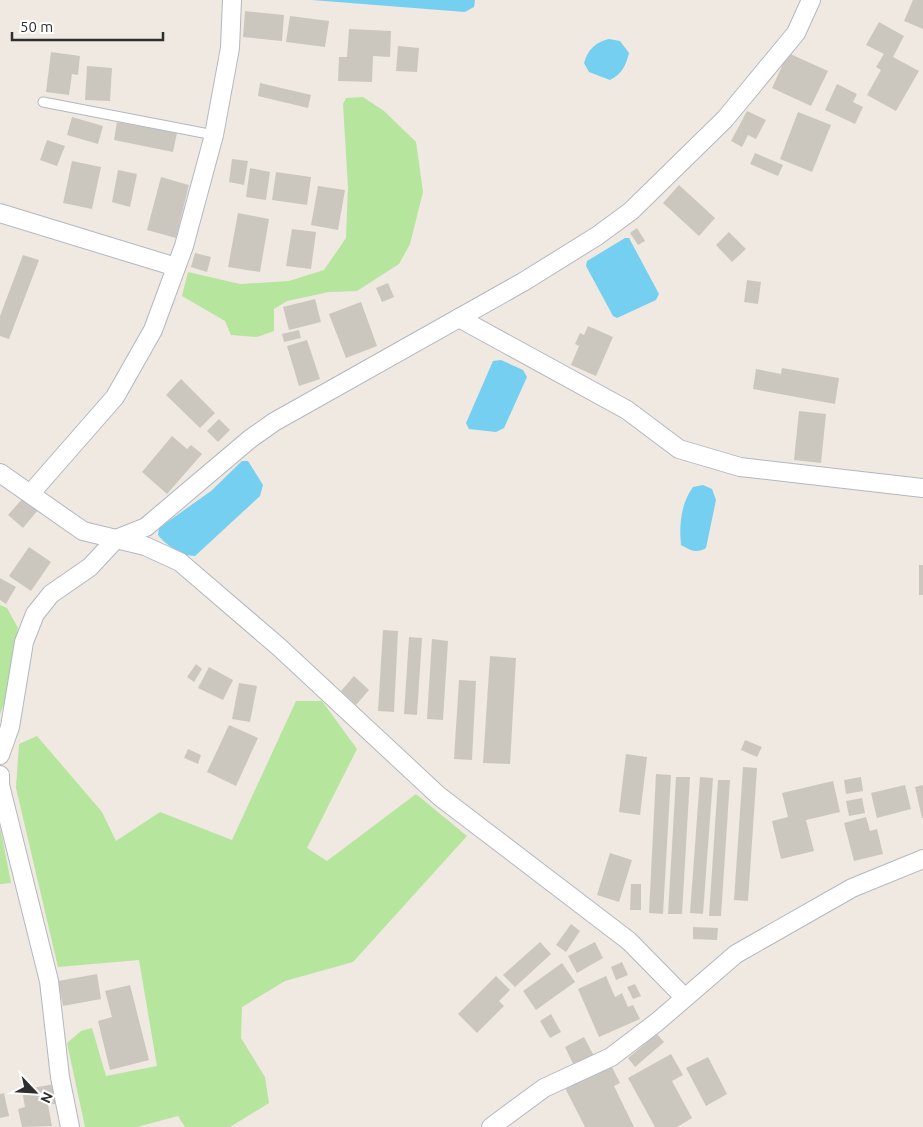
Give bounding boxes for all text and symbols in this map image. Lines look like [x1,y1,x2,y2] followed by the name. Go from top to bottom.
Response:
[12,10,164,42] scale bar
[20,18,53,35] text: 50 m
[10,1067,60,1117] north arrow
[37,1089,56,1106] text: N

